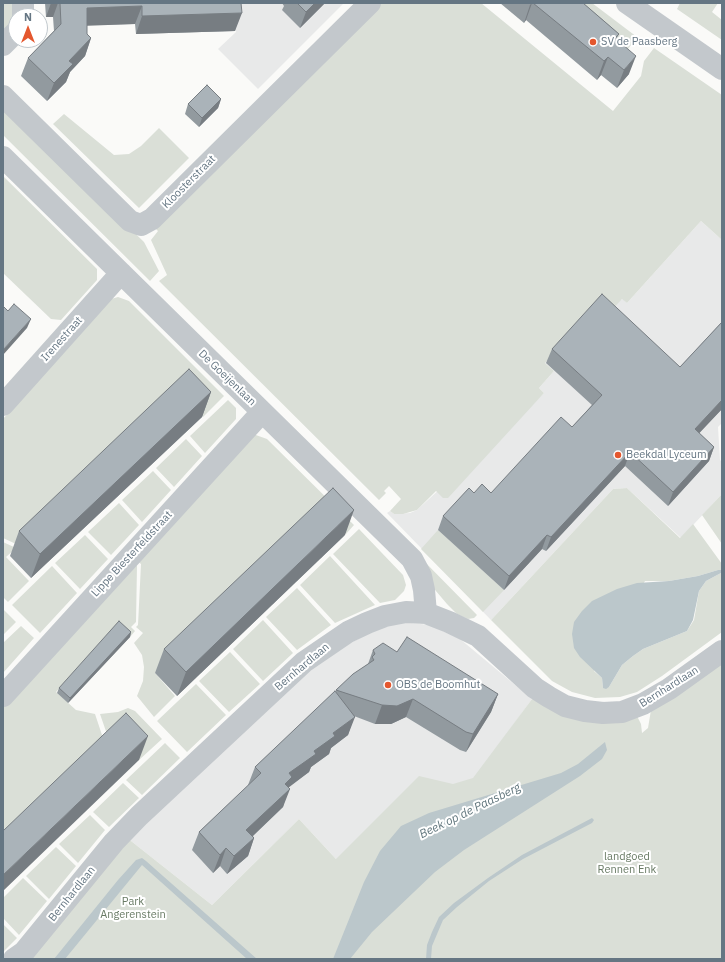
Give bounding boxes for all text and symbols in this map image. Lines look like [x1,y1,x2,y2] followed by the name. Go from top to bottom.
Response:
[8,8,48,48] north arrow
[24,10,32,24] text: N
[601,35,677,49] place label: SV de Paasberg
[588,37,598,47] marker: SV de Paasberg
[160,153,218,211] street label: Kloosterstraat
[39,314,85,364] street label: Irenestraat
[196,347,258,409] street label: De Goeijenlaan
[626,448,707,462] place label: Beekdal Lyceum
[613,450,623,460] marker: Beekdal Lyceum
[89,508,175,600] street label: Lippe Biesterfeldstraat
[272,640,332,694] street label: Bernhardlaan
[637,664,701,710] street label: Bernhardlaan
[396,678,480,692] place label: OBS de Boomhut
[383,680,393,690] marker: OBS de Boomhut
[417,780,523,842] water label: Beek op de Paasberg
[598,850,656,876] park label: landgoed Rennen Enk
[46,864,98,924] street label: Bernhardlaan
[100,895,166,921] park label: Park Angerenstein

